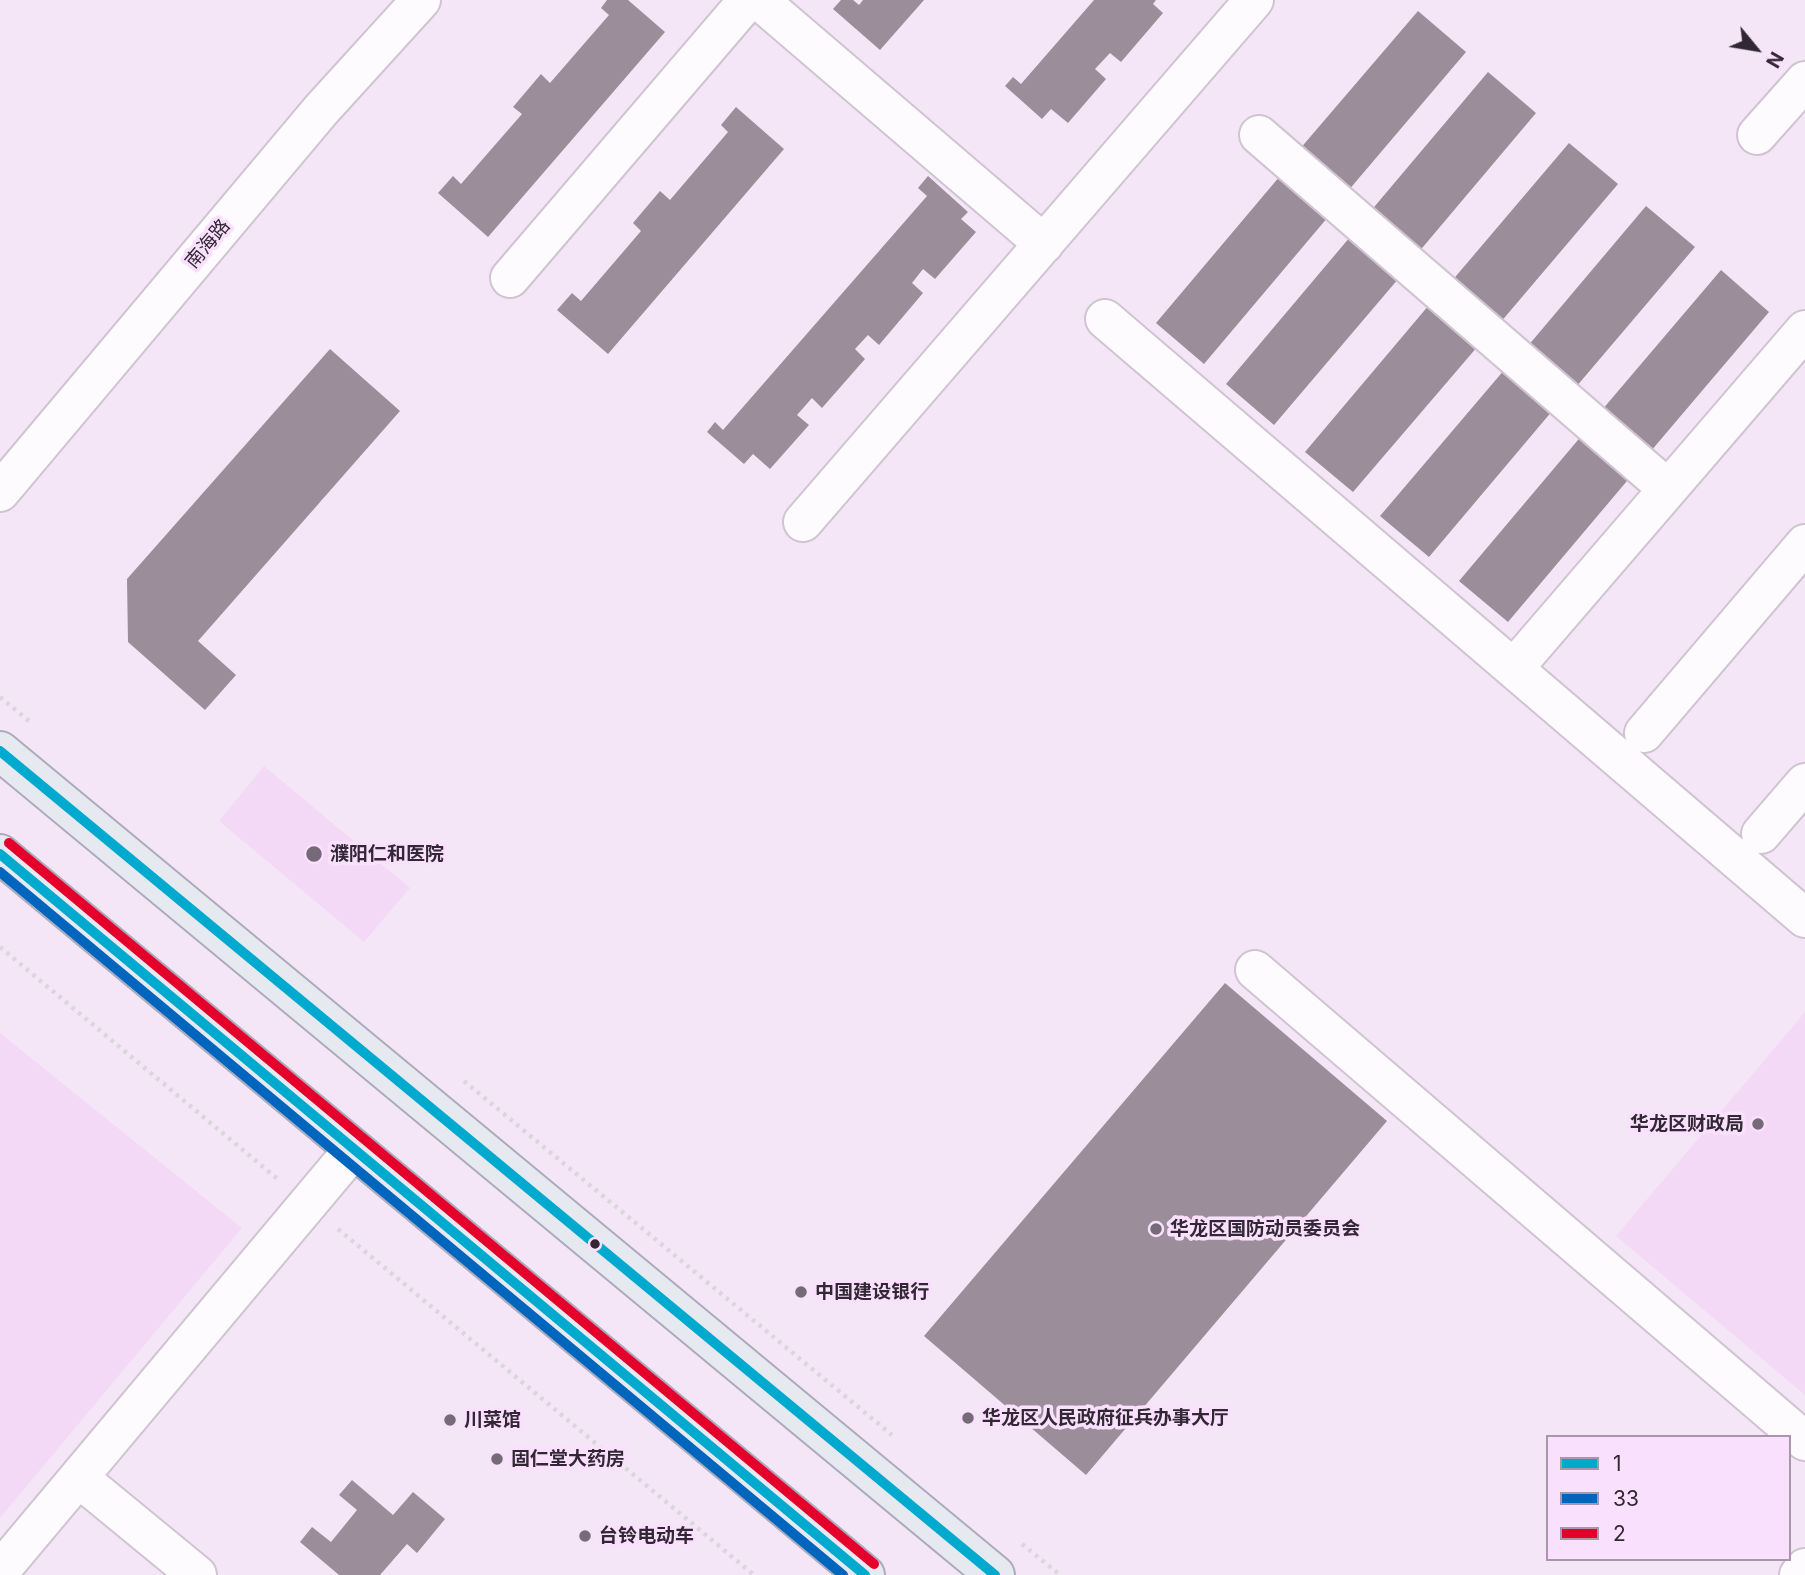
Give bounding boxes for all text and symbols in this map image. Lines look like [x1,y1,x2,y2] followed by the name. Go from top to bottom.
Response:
[1721,14,1791,84] north arrow
[1761,48,1788,72] text: N
[181,215,235,273] street label: 南海路
[330,843,444,865] place label: 濮阳仁和医院
[304,844,324,864] marker: 濮阳仁和医院
[1630,1113,1744,1135] place label: 华龙区财政局
[1750,1116,1766,1132] marker: 华龙区财政局
[1170,1218,1360,1240] place label: 华龙区国防动员委员会
[1148,1221,1164,1237] marker: 华龙区国防动员委员会
[588,1237,602,1251] unlabelled marker
[815,1281,929,1303] place label: 中国建设银行
[793,1284,809,1300] marker: 中国建设银行
[982,1407,1229,1429] place label: 华龙区人民政府征兵办事大厅
[464,1409,521,1431] place label: 川菜馆
[960,1410,976,1426] marker: 华龙区人民政府征兵办事大厅
[442,1412,458,1428] marker: 川菜馆
[1546,1435,1791,1561] legend
[511,1448,625,1470] place label: 固仁堂大药房
[489,1451,505,1467] marker: 固仁堂大药房
[1613,1451,1622,1476] text: 1
[1613,1486,1639,1511] text: 33
[1613,1521,1626,1546] text: 2
[599,1525,694,1547] place label: 台铃电动车
[577,1528,593,1544] marker: 台铃电动车

